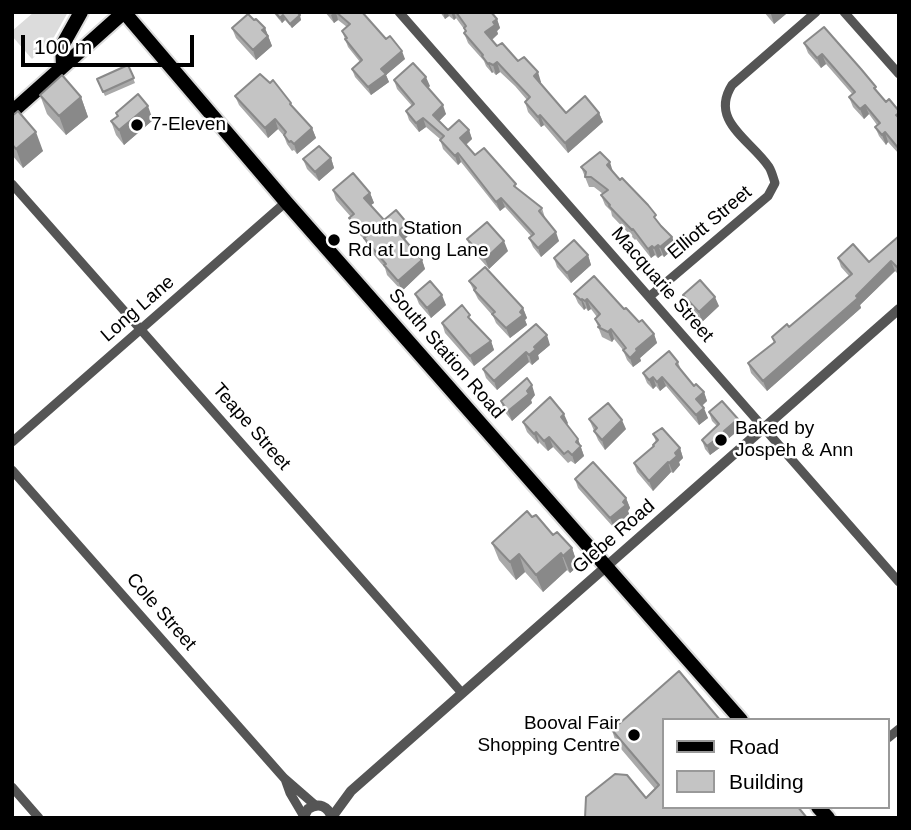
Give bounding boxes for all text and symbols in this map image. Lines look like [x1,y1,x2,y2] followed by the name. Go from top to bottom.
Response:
[24,21,198,65] scale bar
[34,35,92,58] text: 100 m
[151,114,226,136] place label: 7-Eleven
[129,117,145,133] marker: 7-Eleven
[663,181,757,265] street label: Elliott Street
[348,218,489,262] place label: South Station Rd at Long Lane
[606,223,718,347] street label: Macquarie Street
[326,232,342,248] marker: South Station Rd at Long Lane
[97,271,179,347] street label: Long Lane
[383,284,509,424] street label: South Station Road
[207,379,295,475] street label: Teape Street
[735,418,853,462] place label: Baked by Jospeh & Ann
[713,432,729,448] marker: Baked by Jospeh & Ann
[568,495,660,579] street label: Glebe Road
[121,569,201,655] street label: Cole Street
[477,713,620,757] place label: Booval Fair Shopping Centre
[662,718,890,809] legend
[626,727,642,743] marker: Booval Fair Shopping Centre
[729,735,779,758] text: Road
[729,770,804,793] text: Building

